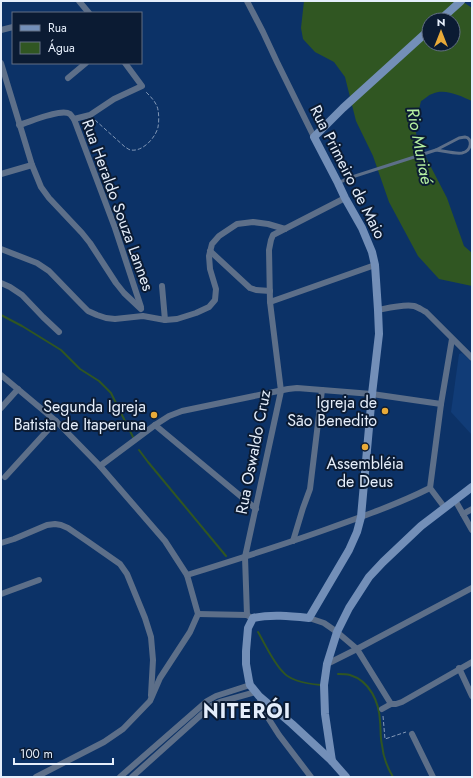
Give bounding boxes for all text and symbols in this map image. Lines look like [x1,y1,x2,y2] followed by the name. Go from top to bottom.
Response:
[12,12,142,64] legend
[421,12,461,52] north arrow
[437,14,445,30] text: N
[48,19,67,37] text: Rua
[48,39,75,57] text: Água
[304,101,392,243] street label: Rua Primeiro de Maio
[401,106,439,187] water label: Rio Muriaé
[76,116,160,294] street label: Rua Heraldo Souza Lannes
[230,387,276,516] street label: Rua Oswaldo Cruz
[287,391,377,432] place label: Igreja de São Benedito
[14,395,146,436] place label: Segunda Igreja Batista de Itaperuna
[380,406,390,416] marker: Igreja de São Benedito
[149,410,159,420] marker: Segunda Igreja Batista de Itaperuna
[360,442,370,452] marker: Assembléia de Deus
[326,452,404,493] place label: Assembléia de Deus
[203,697,291,726] district label: NITERÓI
[14,740,113,766] scale bar
[20,745,53,763] text: 100 m

